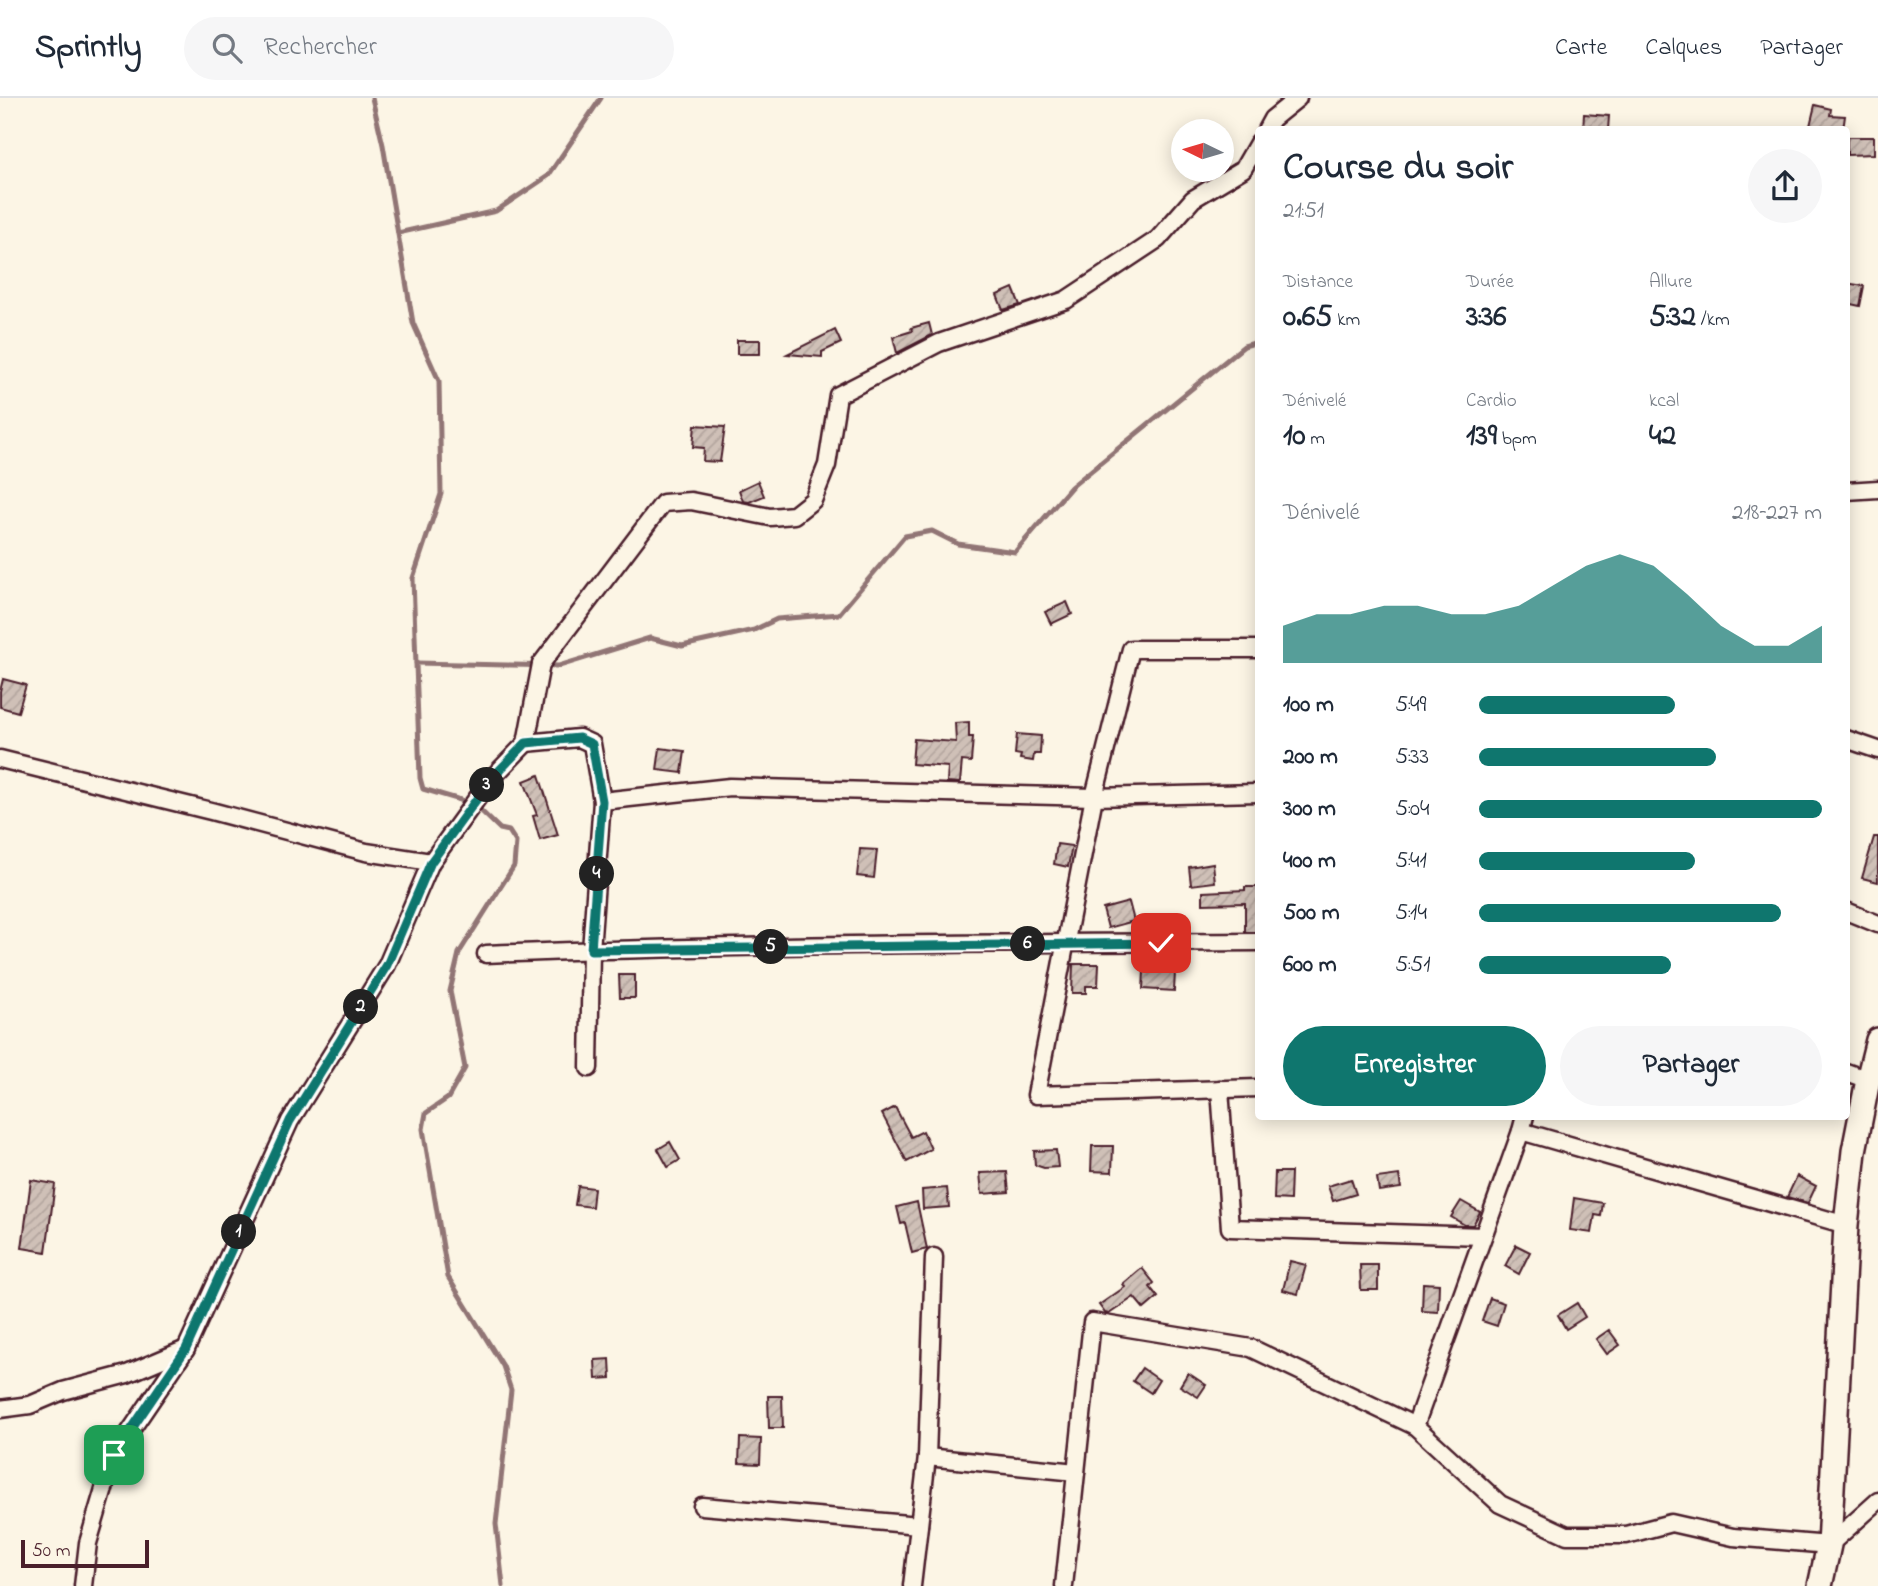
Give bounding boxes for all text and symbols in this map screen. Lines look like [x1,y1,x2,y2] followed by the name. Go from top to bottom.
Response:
[184,17,674,80] search box
[35,24,142,72] text: Sprintly
[208,29,246,67] icon: search
[264,29,377,67] text: Rechercher
[1555,31,1607,66] text: Carte
[1645,31,1722,66] text: Calques
[1760,31,1843,66] text: Partager
[1171,119,1234,182] north arrow
[1171,119,1234,182] map controls
[1283,141,1513,197] text: Course du soir
[1748,149,1822,223] button: share
[1283,195,1324,228] text: 21:51
[1283,269,1353,296] text: Distance
[1466,269,1514,296] text: Durée
[1649,269,1692,296] text: Allure
[1283,296,1332,340] text: 0.65
[1466,296,1507,340] text: 3:36
[1649,296,1696,340] text: 5:32
[1332,307,1360,334] text: km
[1696,307,1730,334] text: /km
[1283,388,1346,415] text: Dénivelé
[1466,388,1517,415] text: Cardio
[1649,388,1679,415] text: kcal
[1283,415,1306,459] text: 10
[1466,415,1497,459] text: 139
[1649,415,1676,459] text: 42
[1306,426,1325,453] text: m
[1497,426,1537,453] text: bpm
[1283,497,1360,530] text: Dénivelé
[1732,497,1822,530] text: 218–227 m
[1283,689,1334,722] text: 100 m
[1395,689,1427,722] text: 5:49
[1283,741,1338,774] text: 200 m
[1395,741,1429,774] text: 5:33
[470,768,504,802] pin: 3
[483,771,490,798] text: 3
[1283,793,1336,826] text: 300 m
[1395,793,1430,826] text: 5:04
[1283,845,1336,878] text: 400 m
[1395,845,1427,878] text: 5:41
[580,856,614,892] pin: 4
[593,860,600,887] text: 4
[1283,897,1340,930] text: 500 m
[1395,897,1427,930] text: 5:14
[1131,913,1191,973] pin
[1142,924,1180,962] icon: check
[1010,926,1046,962] pin: 6
[754,930,788,964] pin: 5
[1023,930,1032,957] text: 6
[765,933,776,960] text: 5
[1283,949,1337,982] text: 600 m
[1395,949,1431,982] text: 5:51
[344,990,378,1024] pin: 2
[356,993,365,1020] text: 2
[1283,1026,1546,1106] button: Enregistrer
[1560,1026,1822,1106] button: Partager
[222,1214,256,1250] pin: 1
[235,1218,242,1245] text: 1
[84,1425,144,1485] pin
[95,1436,133,1474] icon: arrive
[21,1537,149,1569] scale bar
[32,1538,71,1565] text: 50 m

